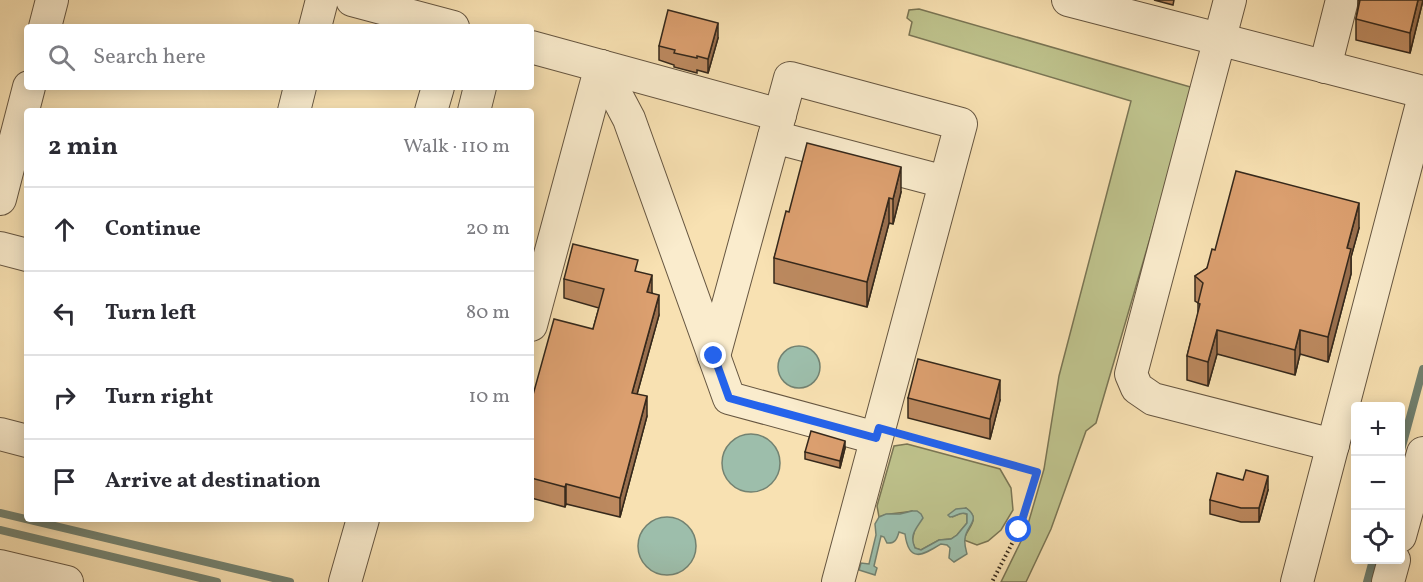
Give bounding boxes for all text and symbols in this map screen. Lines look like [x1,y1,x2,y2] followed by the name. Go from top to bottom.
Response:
[24,24,534,90] search box
[45,41,78,74] icon: search
[93,42,206,73] text: Search here
[48,129,118,165] text: 2 min
[403,133,510,161] text: Walk · 110 m
[48,213,81,246] icon: ahead
[105,214,201,245] text: Continue
[466,215,510,243] text: 20 m
[48,297,81,330] icon: left
[105,298,196,329] text: Turn left
[466,299,510,327] text: 80 m
[700,342,726,368] route end
[48,381,81,414] icon: right
[105,382,213,413] text: Turn right
[469,383,510,411] text: 10 m
[1351,402,1405,564] map controls
[1351,402,1405,456] button: +
[1351,456,1405,510] button: −
[48,465,81,498] icon: arrive
[105,466,321,497] text: Arrive at destination
[1351,510,1405,564] button: locate
[1005,516,1031,542] route start

